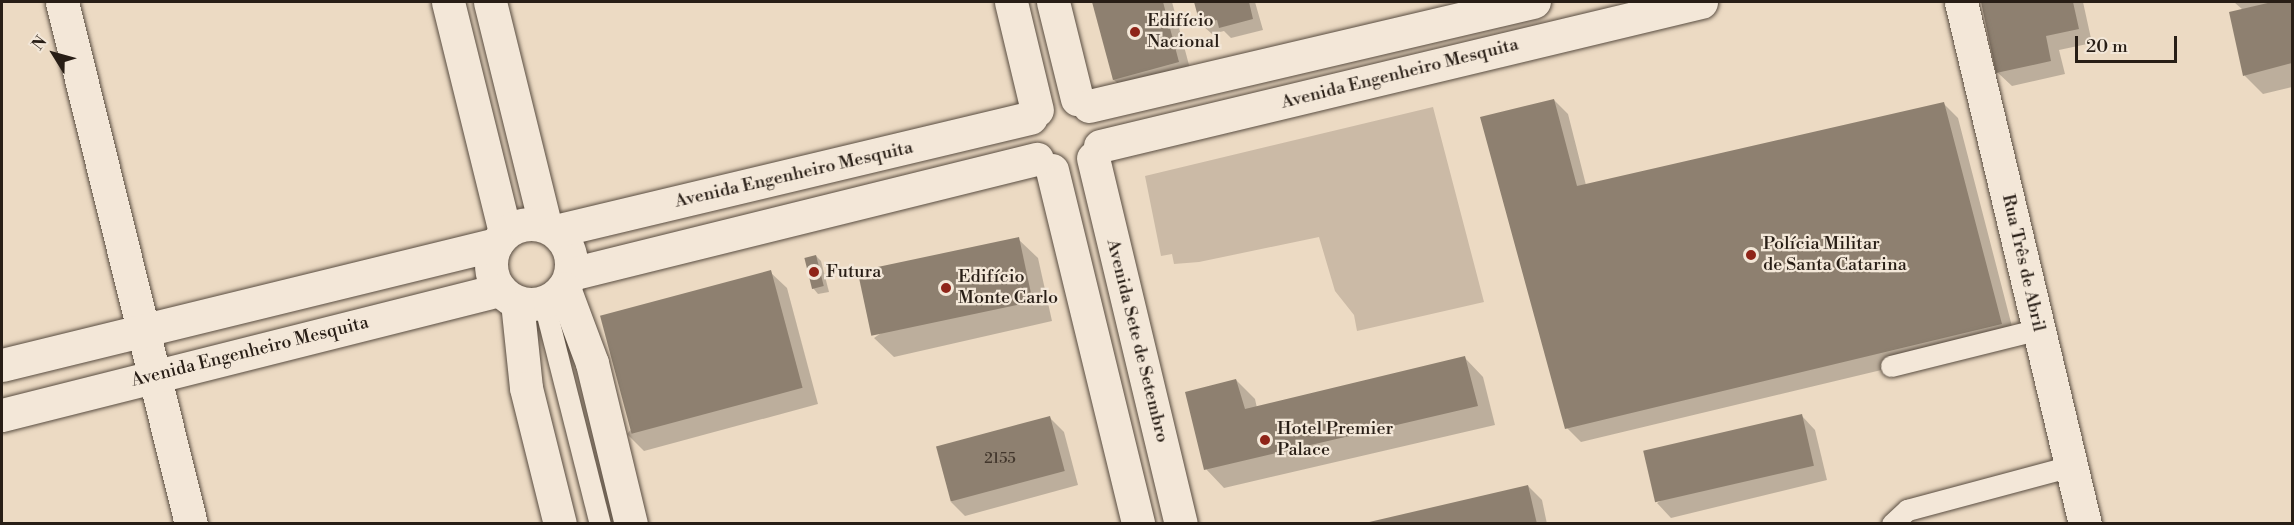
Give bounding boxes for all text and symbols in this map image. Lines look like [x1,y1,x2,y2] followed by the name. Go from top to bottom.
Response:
[1147,11,1220,54] place label: Edifício Nacional
[24,24,84,84] north arrow
[2078,24,2180,62] scale bar
[1128,25,1142,39] marker: Edifício Nacional
[28,32,51,54] text: N
[1279,34,1521,114] street label: Avenida Engenheiro Mesquita
[2086,35,2128,58] text: 20 m
[673,137,915,213] street label: Avenida Engenheiro Mesquita
[1997,192,2049,334] street label: Rua Três de Abril
[1763,234,1907,276] place label: Polícia Militar de Santa Catarina
[1101,237,1173,445] street label: Avenida Sete de Setembro
[1744,248,1758,262] marker: Polícia Militar de Santa Catarina
[826,261,881,283] place label: Futura
[807,265,821,279] marker: Futura
[958,267,1058,310] place label: Edifício Monte Carlo
[939,281,953,295] marker: Edifício Monte Carlo
[129,312,371,392] street label: Avenida Engenheiro Mesquita
[1277,419,1393,462] place label: Hotel Premier Palace
[1258,433,1272,447] marker: Hotel Premier Palace
[984,450,1016,468] house number: 2155

